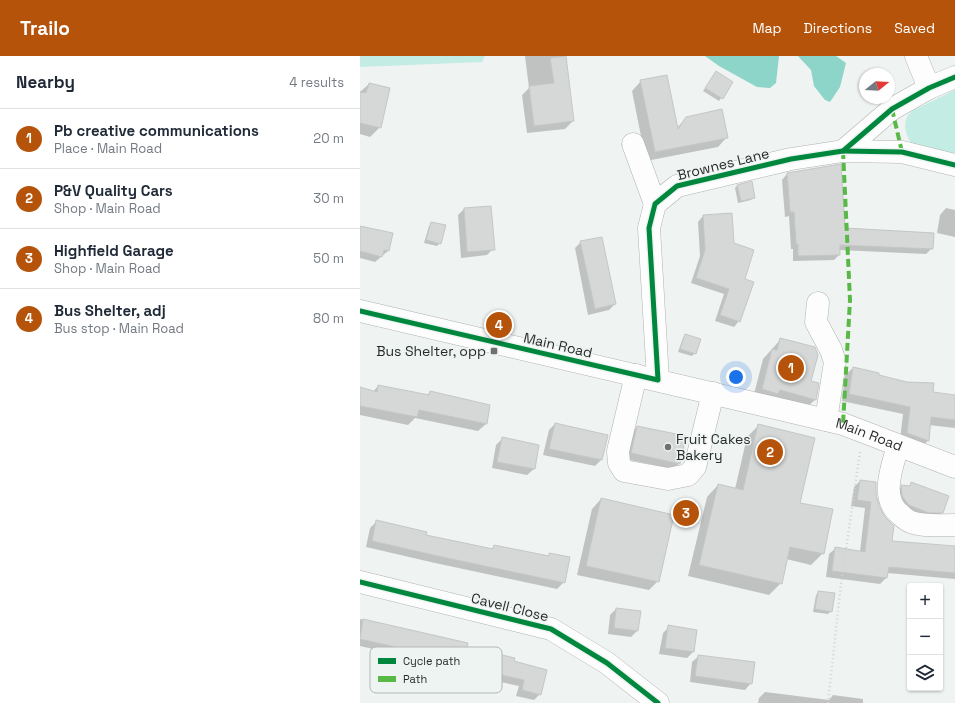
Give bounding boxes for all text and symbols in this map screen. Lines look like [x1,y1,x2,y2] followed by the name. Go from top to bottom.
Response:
[20,16,70,41] text: Trailo
[752,19,782,37] text: Map
[804,19,872,37] text: Directions
[894,19,935,37] text: Saved
[859,68,895,104] north arrow
[16,71,75,93] text: Nearby
[289,74,344,91] text: 4 results
[54,121,259,140] text: Pb creative communications
[26,130,32,147] text: 1
[313,130,344,147] text: 20 m
[54,140,162,157] text: Place · Main Road
[675,144,771,184] street label: Brownes Lane
[54,181,173,200] text: P&V Quality Cars
[25,190,33,207] text: 2
[313,190,344,207] text: 30 m
[54,200,161,217] text: Shop · Main Road
[54,241,174,260] text: Highfield Garage
[25,250,33,267] text: 3
[313,250,344,267] text: 50 m
[54,260,161,277] text: Shop · Main Road
[54,301,166,320] text: Bus Shelter, adj
[25,310,33,327] text: 4
[313,310,344,327] text: 80 m
[486,310,512,340] pin: 4
[54,320,184,337] text: Bus stop · Main Road
[522,328,594,362] street label: Main Road
[376,342,486,360] place label: Bus Shelter, opp
[489,346,499,356] marker: Bus Shelter, opp
[778,353,804,383] pin: 1
[726,367,746,387] your location
[834,414,905,455] street label: Main Road
[676,430,751,464] place label: Fruit Cakes Bakery
[757,437,783,467] pin: 2
[663,442,673,452] marker: Fruit Cakes Bakery
[673,498,699,528] pin: 3
[907,583,943,691] map controls
[907,583,943,619] button: +
[469,589,551,625] street label: Cavell Close
[907,619,943,655] button: −
[370,647,502,693] legend
[403,654,460,668] text: Cycle path
[907,655,943,691] button: layers
[403,672,427,686] text: Path

